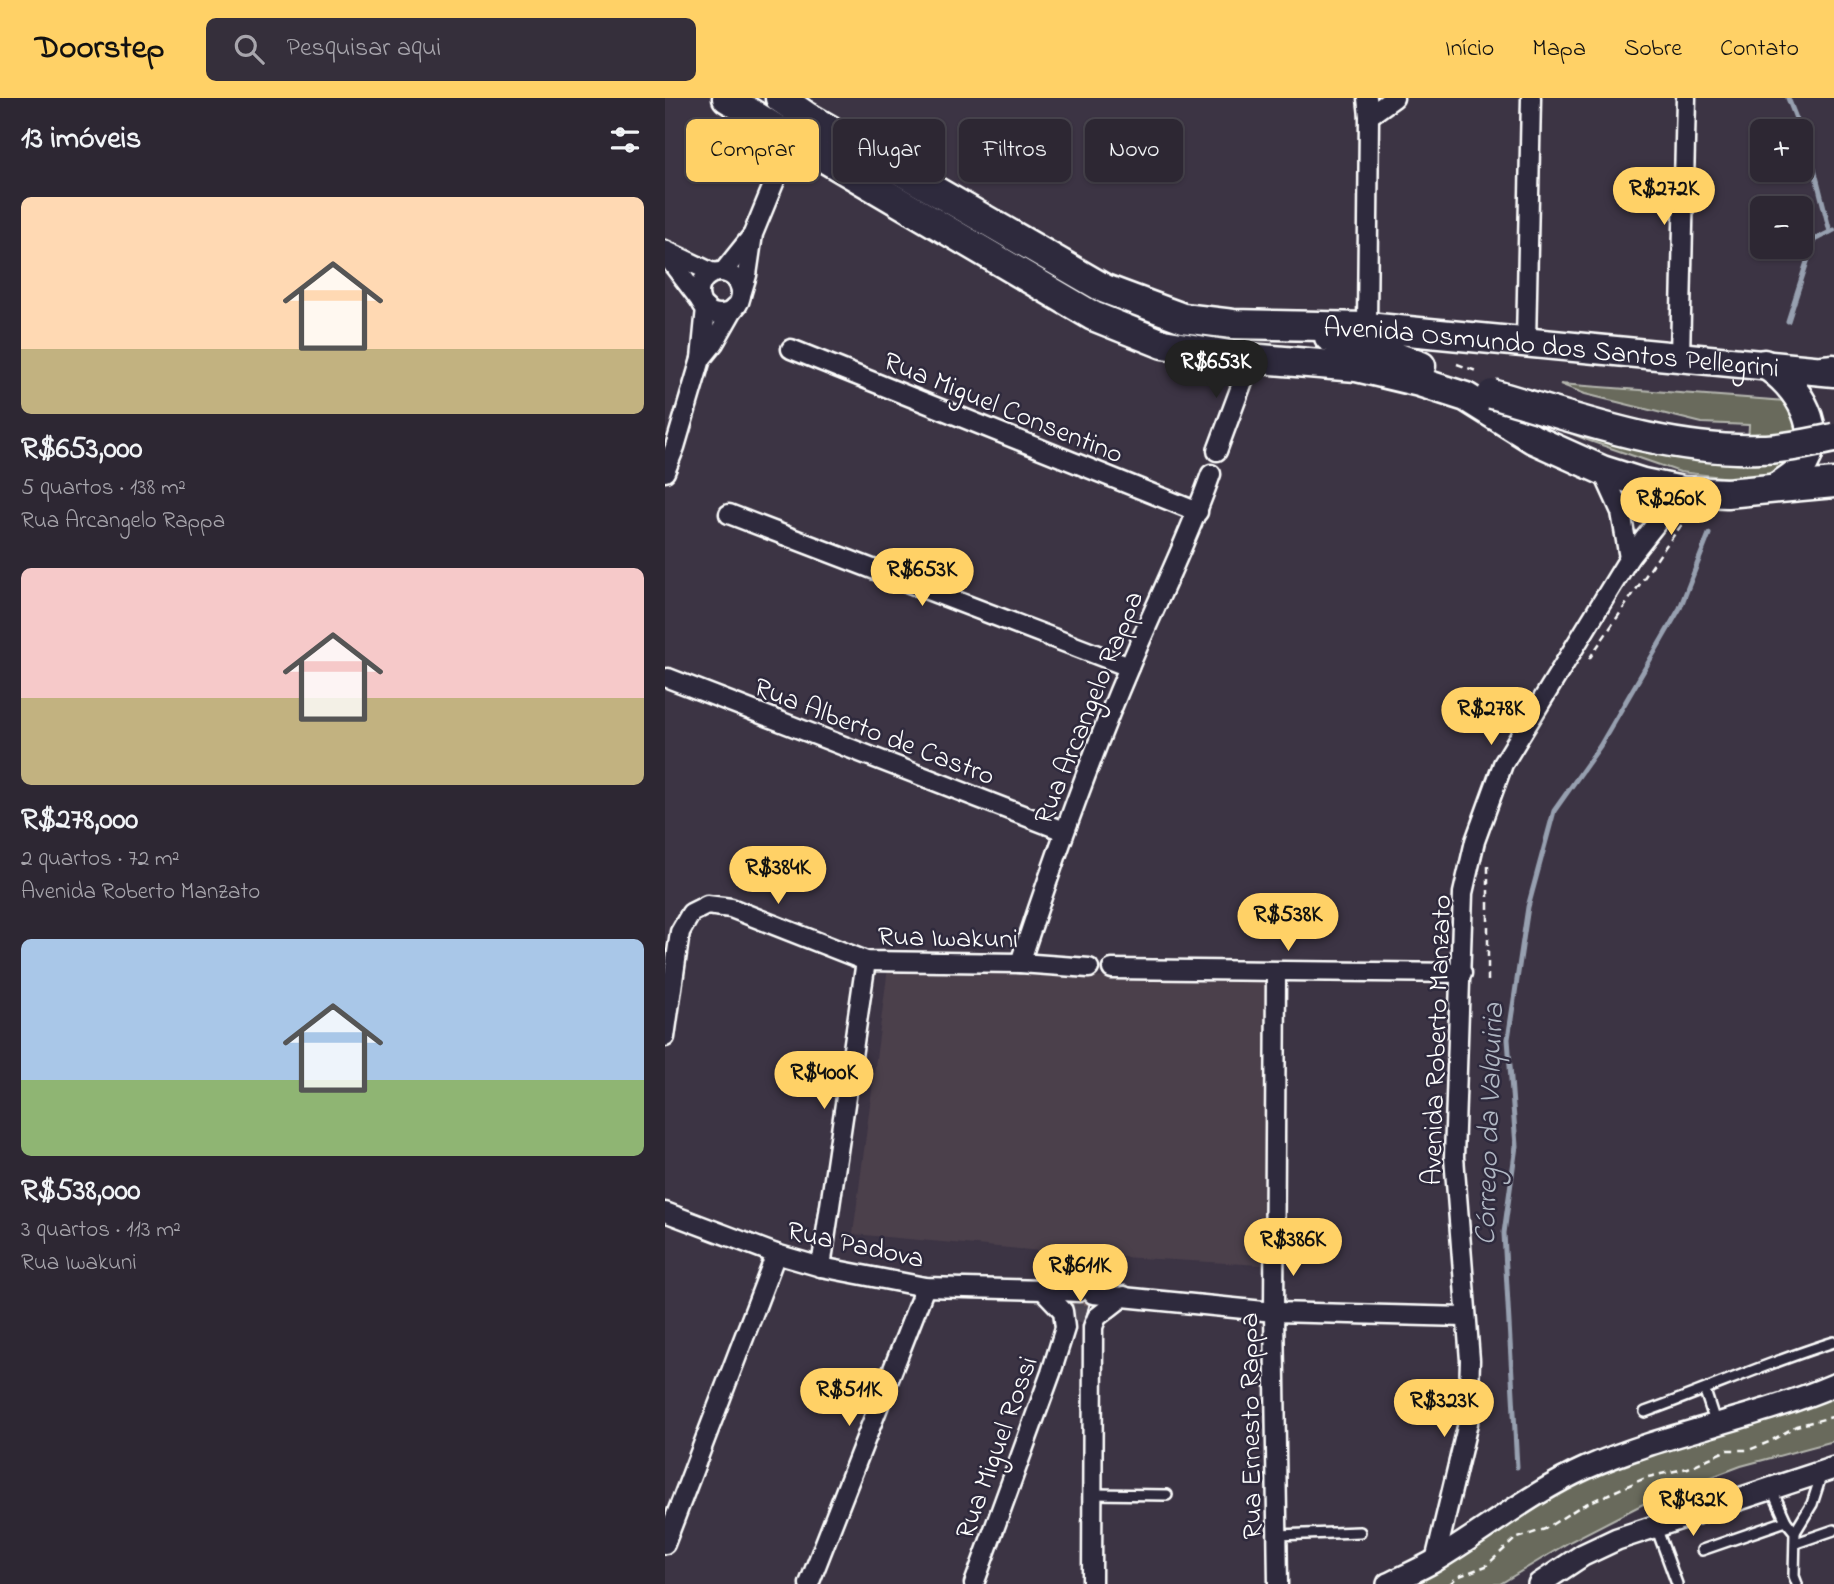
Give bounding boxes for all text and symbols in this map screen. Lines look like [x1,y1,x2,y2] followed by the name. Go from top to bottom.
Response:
[206,18,696,81] search box
[35,25,164,73] text: Doorstep
[230,30,268,68] icon: search
[286,30,441,68] text: Pesquisar aqui
[1445,32,1494,67] text: Início
[1532,32,1586,67] text: Mapa
[1624,32,1682,67] text: Sobre
[1720,32,1799,67] text: Contato
[21,118,141,162] text: 13 imóveis
[686,119,819,182] chip: Comprar
[833,119,945,182] chip: Alugar
[959,119,1071,182] chip: Filtros
[1085,119,1183,182] chip: Novo
[1750,119,1813,259] map controls
[1750,119,1813,182] button: +
[606,121,644,159] icon: filters
[1607,167,1721,227] pin: R$272K
[1629,173,1699,206] text: R$272K
[1750,196,1813,259] button: −
[270,243,396,369] icon: home
[1323,309,1781,391] street label: Avenida Osmundo dos Santos Pellegrini
[1159,341,1273,400] pin: R$653K
[877,342,1129,476] street label: Rua Miguel Consentino
[1181,346,1251,379] text: R$653K
[21,428,143,472] text: R$653,000
[21,472,186,505] text: 5 quartos · 138 m²
[1614,478,1728,537] pin: R$260K
[1636,483,1706,516] text: R$260K
[21,505,225,538] text: Rua Arcangelo Rappa
[865,548,979,608] pin: R$653K
[887,554,957,587] text: R$653K
[1025,585,1156,831] street label: Rua Arcangelo Rappa
[270,614,396,740] icon: home
[747,668,1000,798] street label: Rua Alberto de Castro
[1434,688,1548,747] pin: R$278K
[1457,693,1525,726] text: R$278K
[21,799,138,843] text: R$278,000
[21,843,180,876] text: 2 quartos · 72 m²
[721,846,835,906] pin: R$384K
[745,852,811,885] text: R$384K
[21,876,260,909] text: Avenida Roberto Manzato
[1231,894,1345,953] pin: R$538K
[1413,894,1464,1186] street label: Avenida Roberto Manzato
[1253,899,1323,932] text: R$538K
[877,918,1019,961] street label: Rua Iwakuni
[270,985,396,1111] icon: home
[1465,1001,1517,1246] water label: Córrego da Valquiria
[767,1052,881,1111] pin: R$400K
[790,1057,858,1090] text: R$400K
[21,1170,141,1214] text: R$538,000
[783,1212,928,1281] street label: Rua Padova
[21,1214,181,1247] text: 3 quartos · 113 m²
[1236,1218,1350,1278] pin: R$386K
[1260,1224,1326,1257] text: R$386K
[1023,1244,1137,1304] pin: R$611K
[21,1247,137,1280] text: Rua Iwakuni
[1049,1250,1111,1283] text: R$611K
[1230,1312,1275,1540] street label: Rua Ernesto Rappa
[946,1351,1050,1545] street label: Rua Miguel Rossi
[792,1368,906,1428] pin: R$511K
[816,1374,882,1407] text: R$511K
[1387,1380,1501,1439] pin: R$323K
[1410,1385,1478,1418] text: R$323K
[1636,1478,1750,1538] pin: R$432K
[1659,1484,1727,1517] text: R$432K

